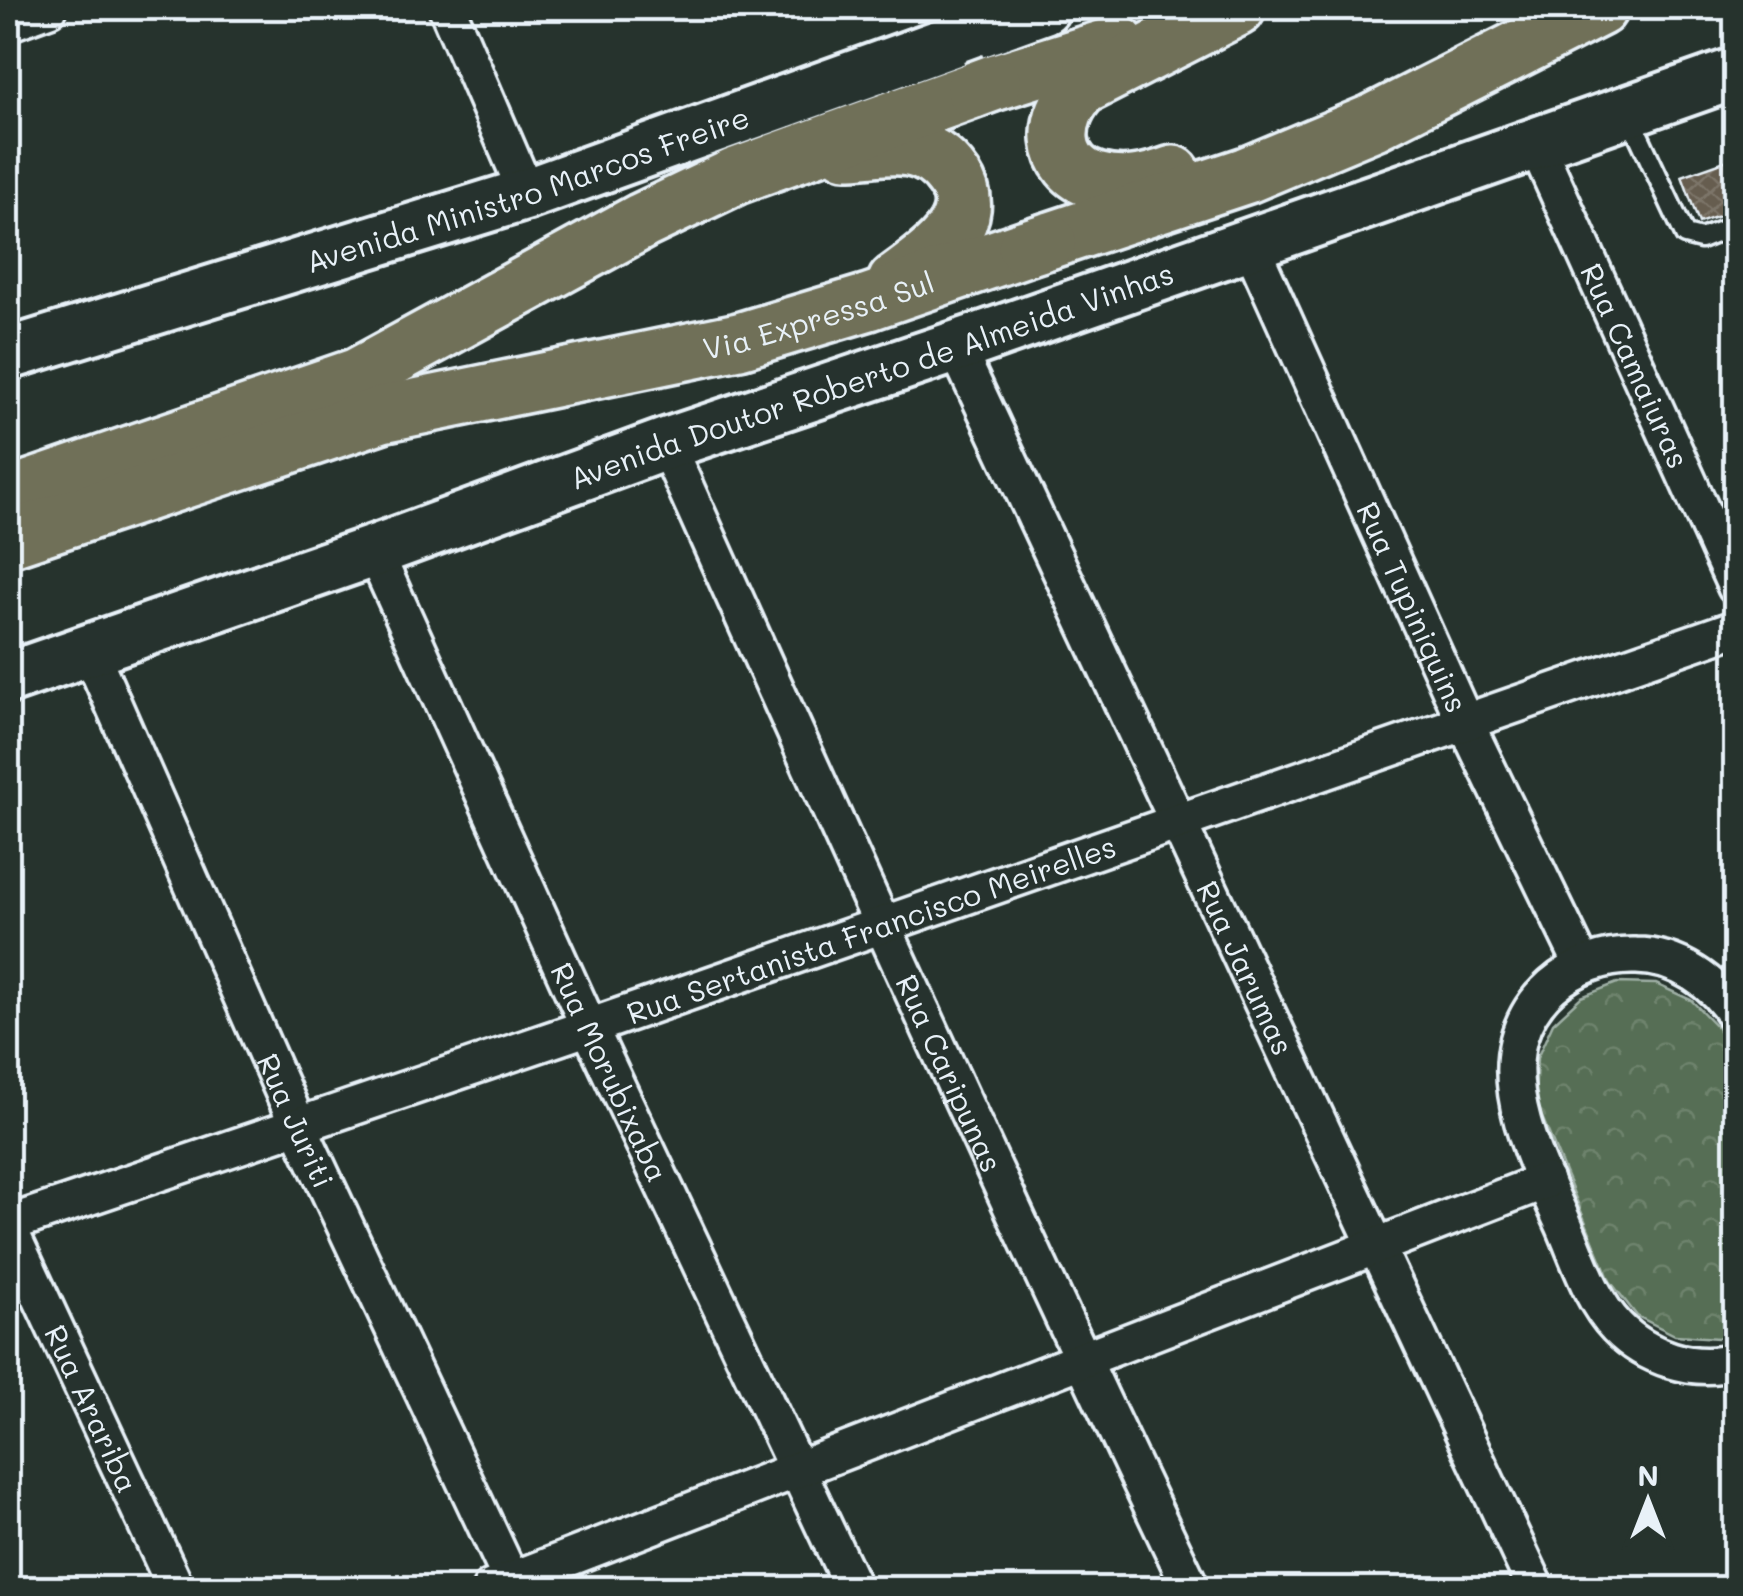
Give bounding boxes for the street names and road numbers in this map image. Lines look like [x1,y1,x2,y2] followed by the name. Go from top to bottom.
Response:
[301,96,754,281] street label: Avenida Ministro Marcos Freire
[564,252,1179,498] street label: Avenida Doutor Roberto de Almeida Vinhas
[1572,256,1700,474] street label: Rua Camaiuras
[699,261,939,368] street label: Via Expressa Sul
[1348,495,1478,718] street label: Rua Tupiniquins
[621,825,1121,1033] street label: Rua Sertanista Francisco Meirelles
[1188,874,1304,1061] street label: Rua Jarumas
[542,956,679,1188] street label: Rua Morubixaba
[887,968,1013,1178] street label: Rua Caripunas
[249,1047,344,1194] street label: Rua Juriti
[36,1318,149,1499] street label: Rua Arariba

